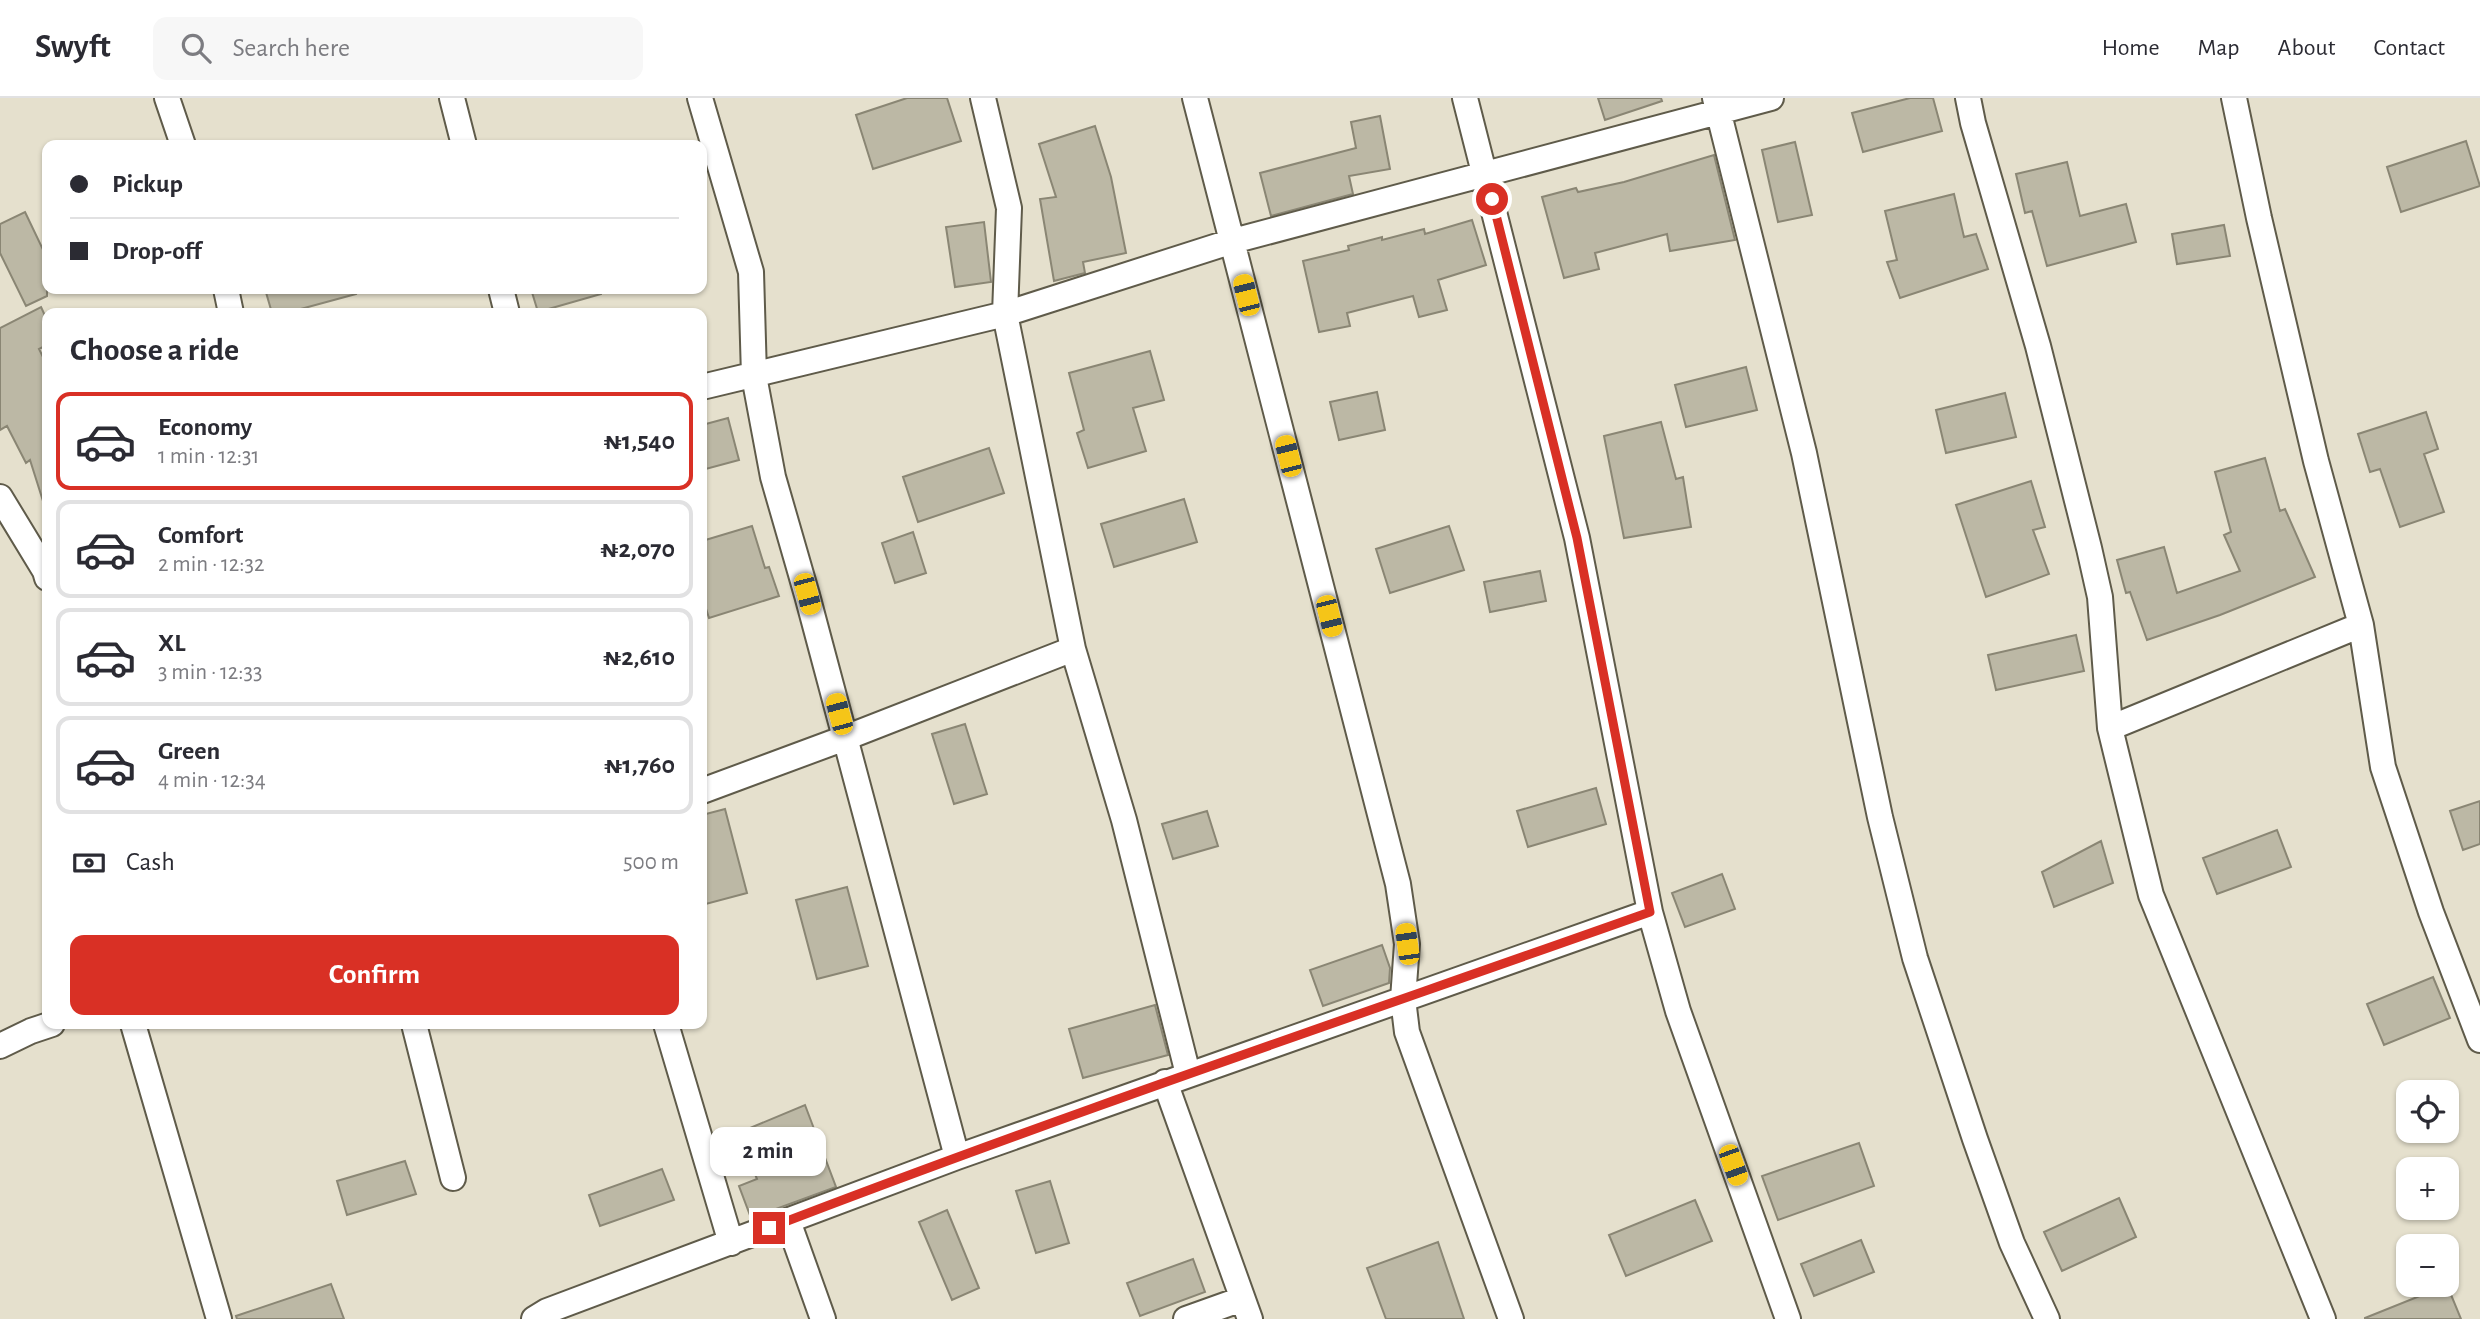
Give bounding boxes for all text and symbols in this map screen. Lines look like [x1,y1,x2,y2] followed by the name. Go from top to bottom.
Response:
[153,17,643,80] search box
[177,29,215,67] icon: search
[35,31,111,64] text: Swyft
[233,35,350,61] text: Search here
[2102,36,2160,60] text: Home
[2198,36,2240,60] text: Map
[2278,36,2335,60] text: About
[2373,36,2445,60] text: Contact
[112,171,183,197] text: Pickup
[1476,183,1508,215] route start
[112,238,201,264] text: Drop-off
[1231,272,1262,318] car
[70,334,239,366] text: Choose a ride
[74,410,137,473] icon: car
[158,414,252,440] text: Economy
[603,428,675,454] text: ₦1,540
[1273,433,1304,479] car
[158,445,259,468] text: 1 min · 12:31
[74,518,137,581] icon: car
[158,522,243,548] text: Comfort
[600,536,675,562] text: ₦2,070
[158,553,265,576] text: 2 min · 12:32
[792,571,823,617] car
[1314,593,1345,639] car
[74,626,137,689] icon: car
[158,630,185,656] text: XL
[603,644,675,670] text: ₦2,610
[158,661,263,684] text: 3 min · 12:33
[824,691,855,737] car
[74,734,137,797] icon: car
[158,738,220,764] text: Green
[604,752,675,778] text: ₦1,760
[158,769,266,792] text: 4 min · 12:34
[70,844,108,882] icon: cash
[126,849,175,875] text: Cash
[623,851,679,874] text: 500 m
[1394,922,1421,966] car
[70,935,679,1015] button: Confirm
[2396,1080,2459,1297] map controls
[2396,1080,2459,1143] button: locate
[711,1126,827,1176] callout: 2 min
[742,1140,794,1163] text: 2 min
[1716,1142,1751,1188] car
[2396,1157,2459,1220] button: +
[753,1212,785,1244] route end
[2396,1234,2459,1297] button: −

